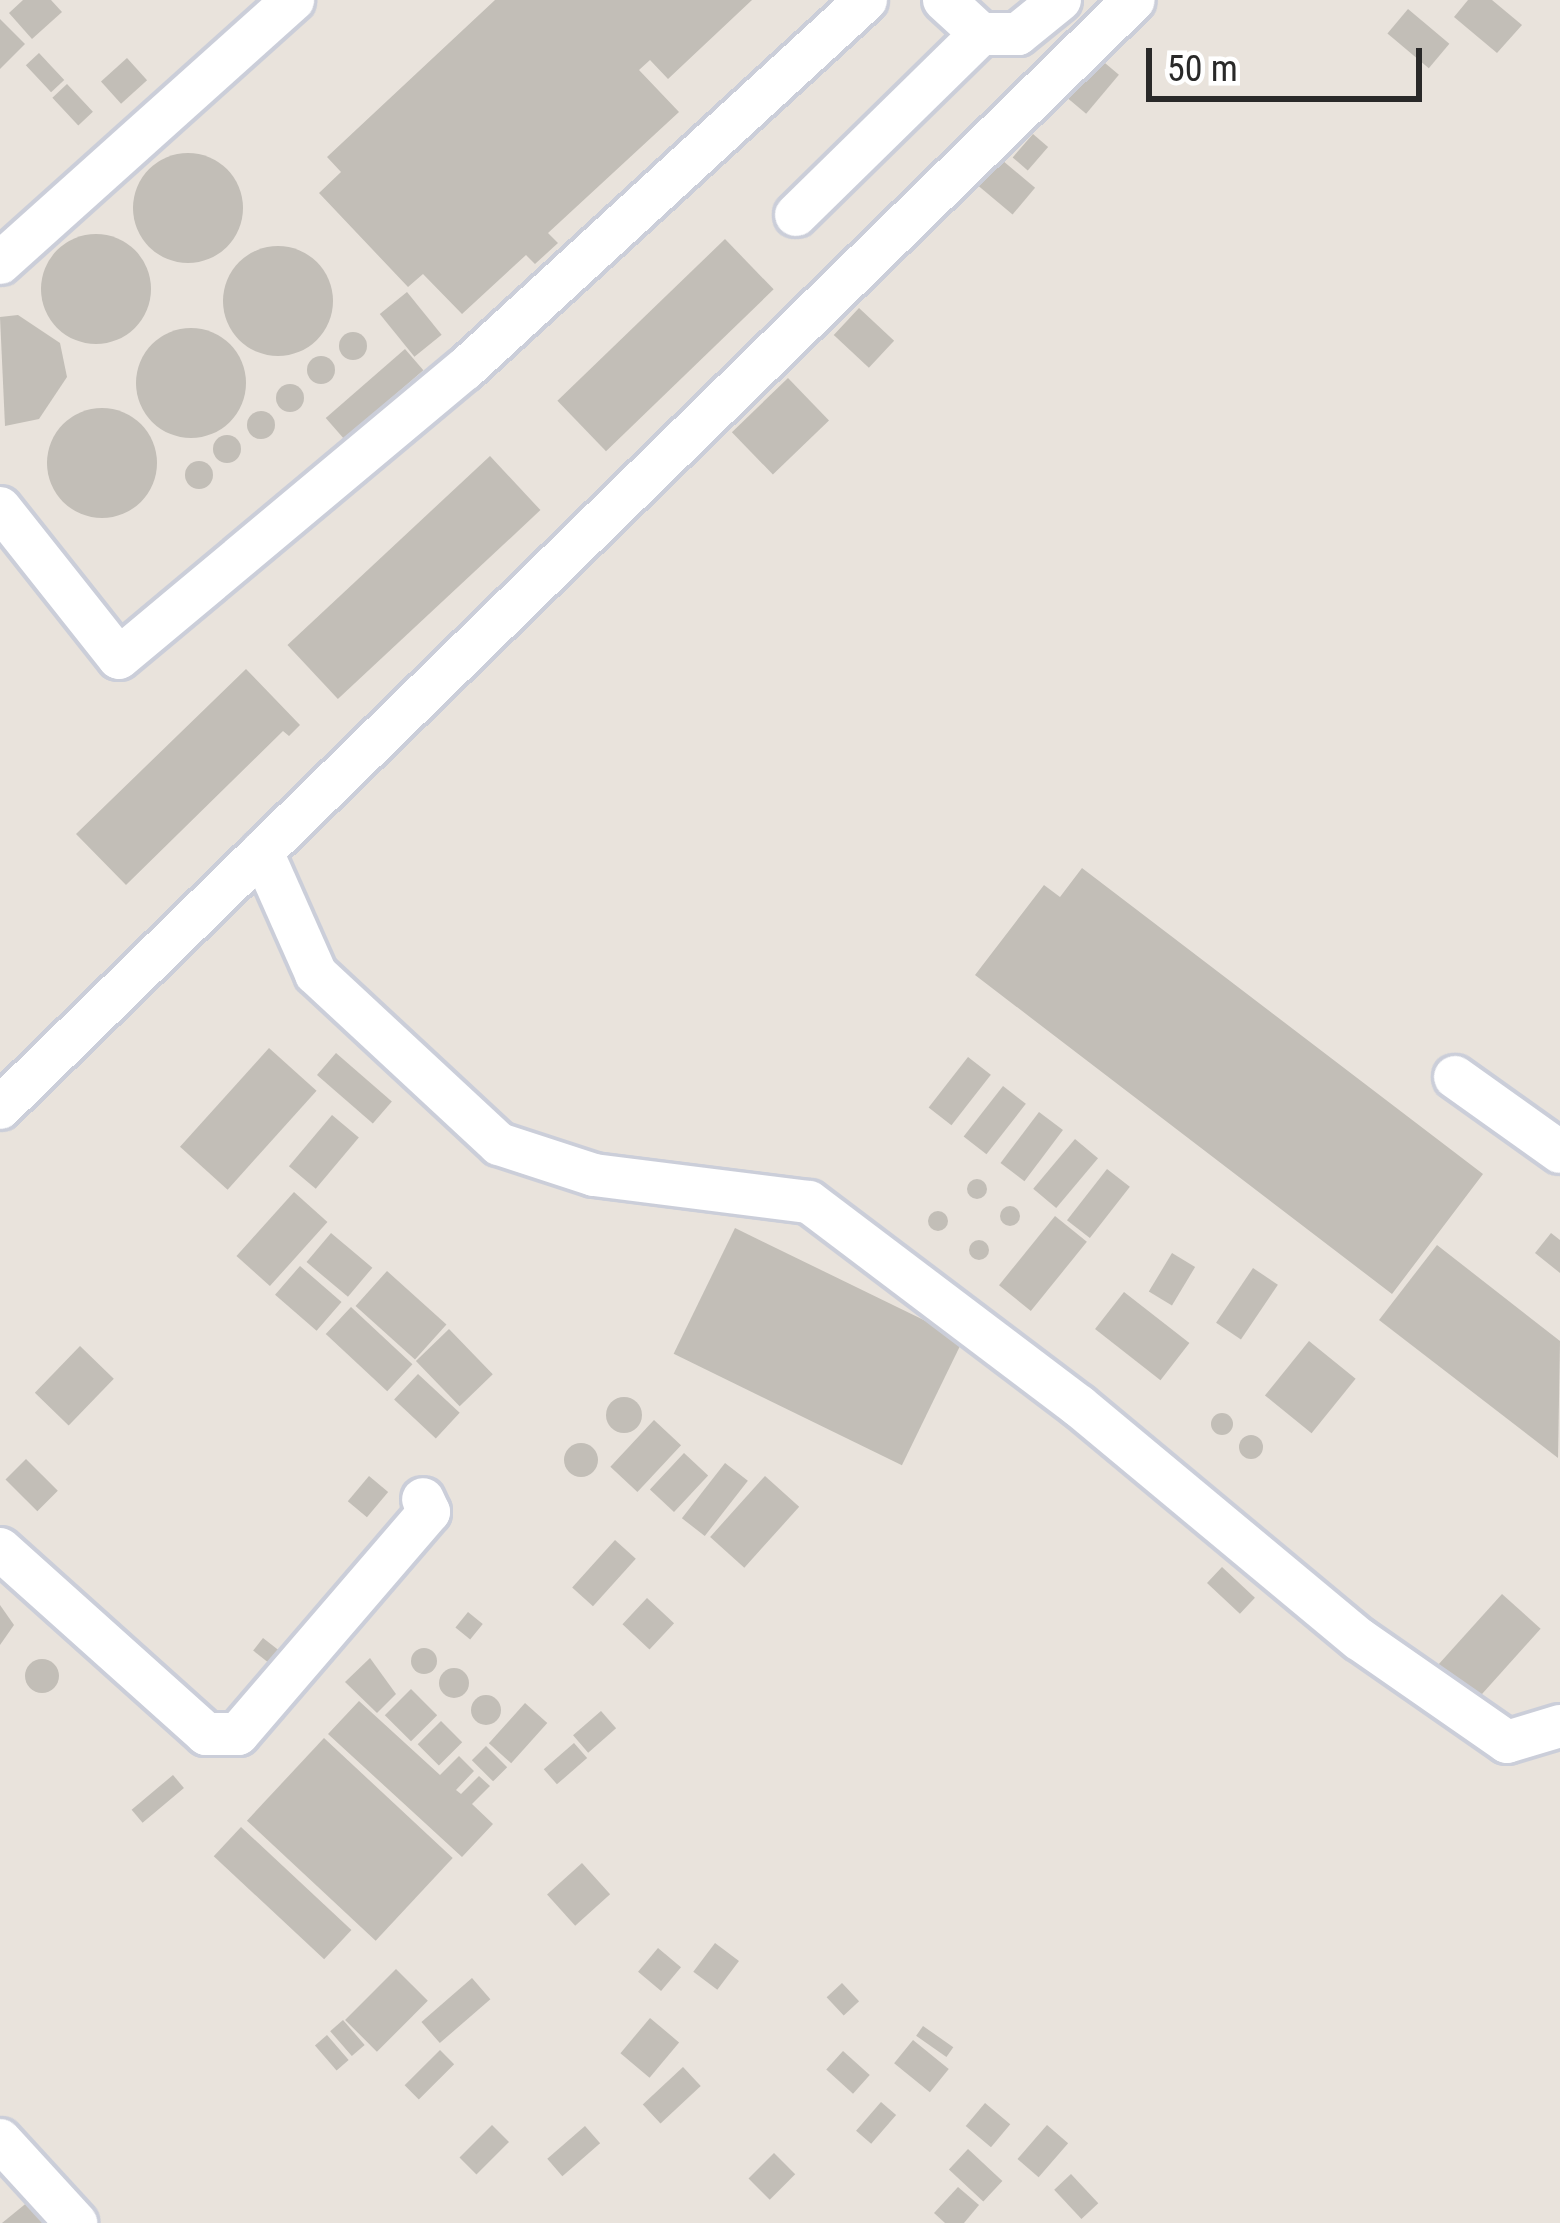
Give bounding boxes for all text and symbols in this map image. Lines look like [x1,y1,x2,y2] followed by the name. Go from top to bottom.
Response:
[1152,24,1428,98] scale bar
[1167,48,1238,90] text: 50 m

